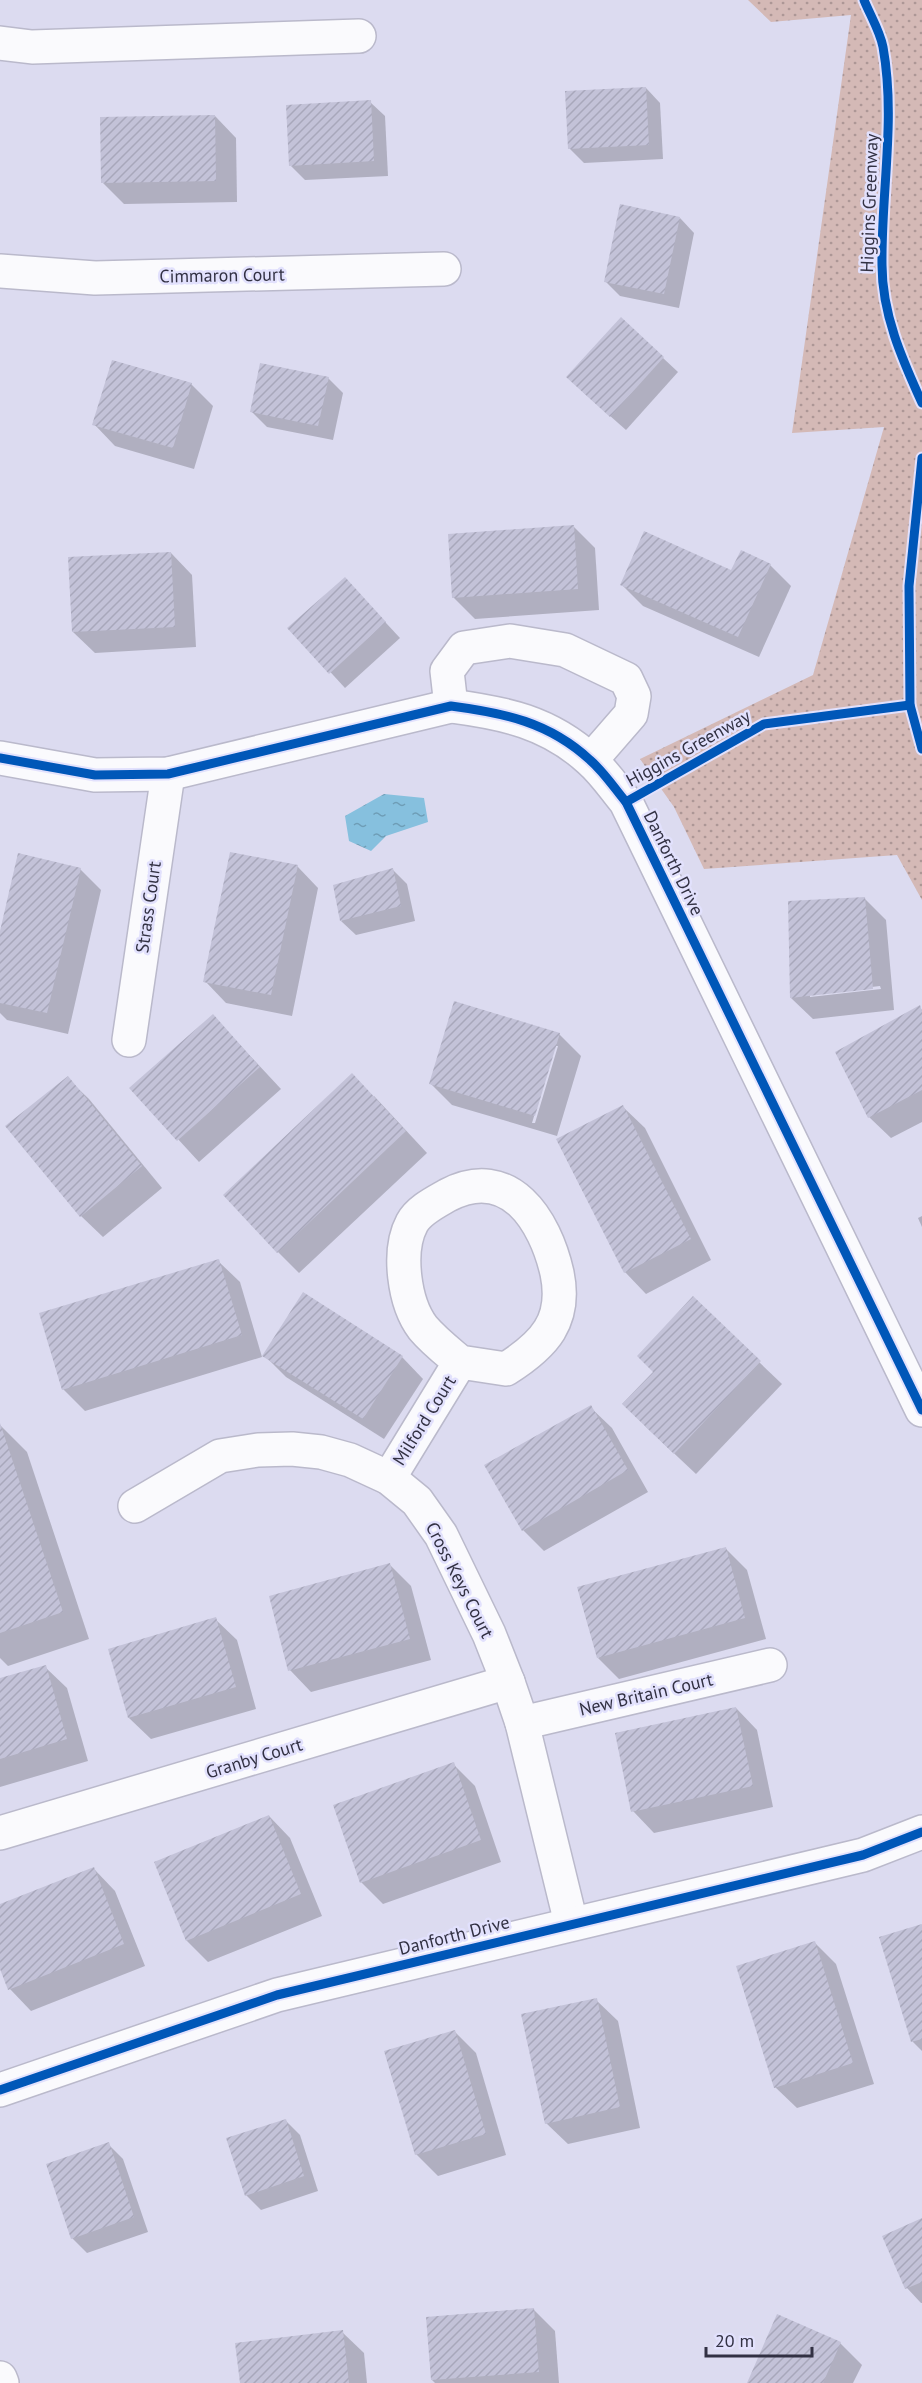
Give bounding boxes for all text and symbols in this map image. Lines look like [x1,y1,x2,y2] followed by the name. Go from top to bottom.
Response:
[855,133,883,273] street label: Higgins Greenway
[159,262,285,288] street label: Cimmaron Court
[622,704,755,792] street label: Higgins Greenway
[639,807,709,919] street label: Danforth Drive
[130,860,166,954] street label: Strass Court
[387,1371,461,1469] street label: Milford Court
[421,1518,499,1642] street label: Cross Keys Court
[577,1667,715,1721] street label: New Britain Court
[203,1732,305,1784] street label: Granby Court
[396,1910,512,1960] street label: Danforth Drive
[706,2320,812,2358] scale bar
[715,2329,754,2352] text: 20 m

